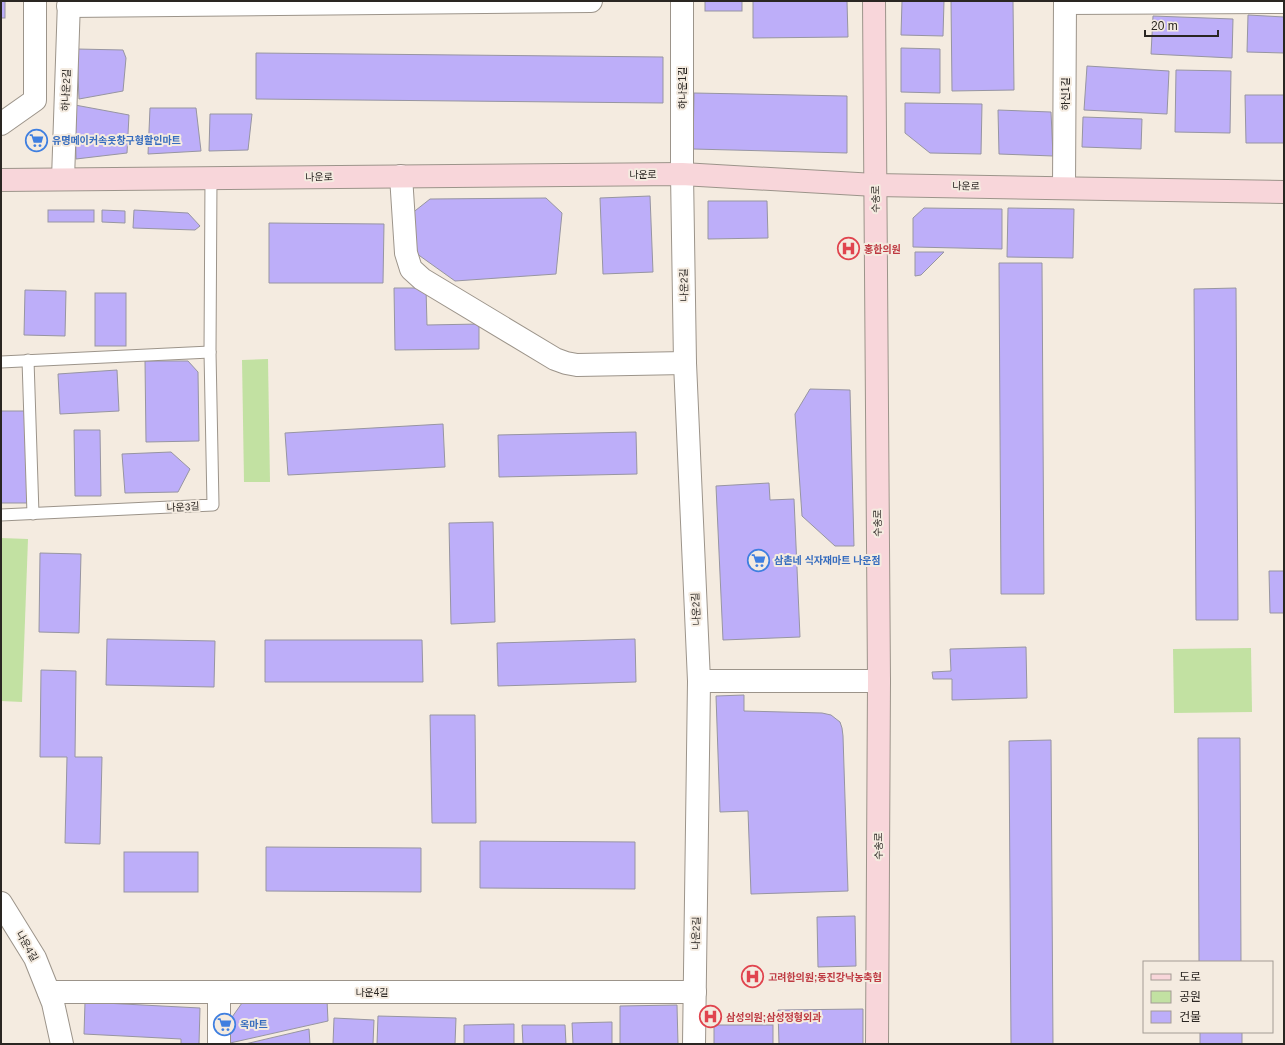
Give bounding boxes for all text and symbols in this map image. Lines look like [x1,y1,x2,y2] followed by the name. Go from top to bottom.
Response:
[1145,12,1218,38] scale bar
[1151,19,1178,33] text: 20 m
[677,67,688,109] street label: 하나운1길
[60,69,72,111] street label: 하나운2길
[1060,77,1071,111] street label: 하신1길
[24,127,50,153] supermarket icon: 유명메이커속옷창구형할인마트
[52,134,181,146] place label: 유명메이커속옷창구형할인마트
[629,169,657,180] street label: 나운로
[305,171,333,183] street label: 나운로
[952,180,980,192] street label: 나운로
[870,185,881,213] street label: 수송로
[836,236,862,262] hospital icon: 홍한의원
[864,244,901,255] place label: 홍한의원
[678,268,690,302] street label: 나운2길
[166,501,200,513] street label: 나운3길
[872,509,883,537] street label: 수송로
[745,547,771,573] supermarket icon: 삼촌네 식자재마트 나운점
[774,555,881,566] place label: 삼촌네 식자재마트 나운점
[690,592,702,626] street label: 나운2길
[873,832,884,860] street label: 수송로
[690,916,702,950] street label: 나운2길
[14,929,40,963] street label: 나운4길
[1143,961,1273,1033] legend
[740,964,766,990] hospital icon: 고려한의원;동진강낙농축협
[1179,970,1201,984] text: 도로
[768,972,882,983] place label: 고려한의원;동진강낙농축협
[355,987,389,998] street label: 나운4길
[1179,990,1201,1004] text: 공원
[697,1004,723,1030] hospital icon: 삼성의원;삼성정형외과
[1179,1010,1201,1024] text: 건물
[211,1011,237,1037] supermarket icon: 옥마트
[726,1012,821,1023] place label: 삼성의원;삼성정형외과
[240,1019,268,1030] place label: 옥마트

